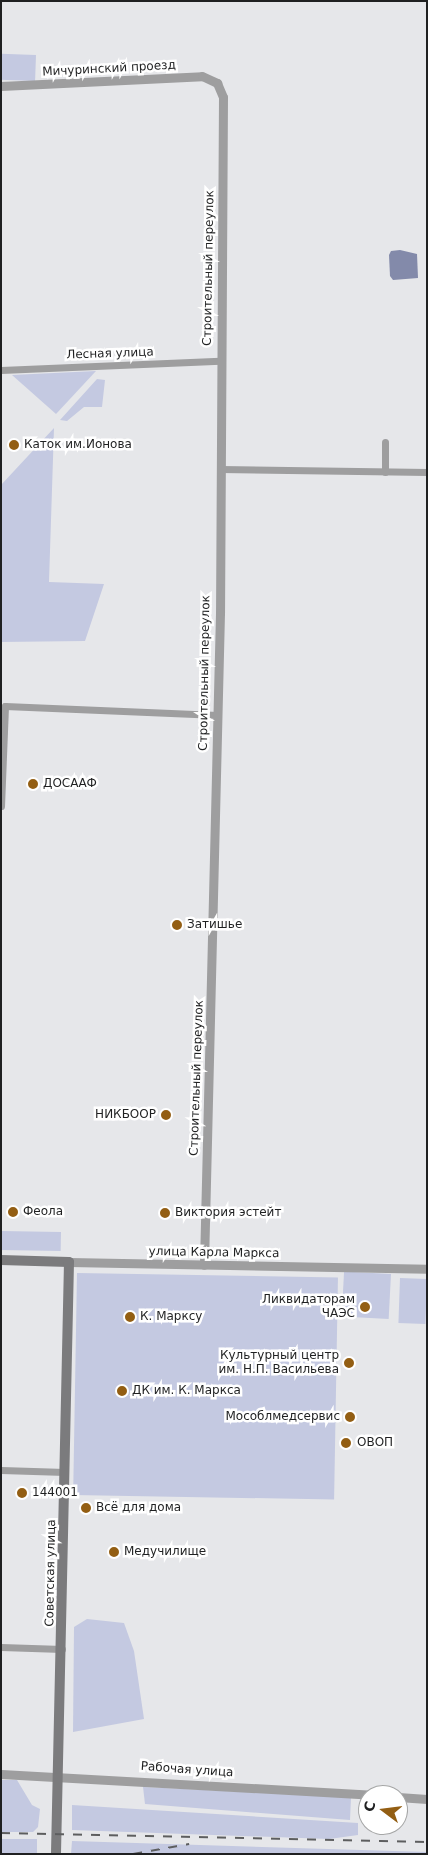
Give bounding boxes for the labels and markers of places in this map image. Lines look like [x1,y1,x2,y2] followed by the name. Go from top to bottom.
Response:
[24,438,132,452] place label: Каток им.Ионова
[8,439,20,451] marker: Каток им.Ионова
[43,777,97,791] place label: ДОСААФ
[27,778,39,790] marker: ДОСААФ
[187,918,242,932] place label: Затишье
[171,919,183,931] marker: Затишье
[95,1108,156,1122] place label: НИКБООР
[160,1109,172,1121] marker: НИКБООР
[23,1205,63,1219] place label: Феола
[7,1206,19,1218] marker: Феола
[175,1206,281,1220] place label: Виктория эстейт
[159,1207,171,1219] marker: Виктория эстейт
[262,1293,355,1321] place label: Ликвидаторам ЧАЭС
[359,1301,371,1313] marker: Ликвидаторам ЧАЭС
[140,1310,202,1324] place label: К. Марксу
[124,1311,136,1323] marker: К. Марксу
[218,1349,339,1377] place label: Культурный центр им. Н.П. Васильева
[343,1357,355,1369] marker: Культурный центр им. Н.П. Васильева
[132,1384,241,1398] place label: ДК им. К. Маркса
[116,1385,128,1397] marker: ДК им. К. Маркса
[225,1410,340,1424] place label: Мособлмедсервис
[344,1411,356,1423] marker: Мособлмедсервис
[339,1436,353,1450] marker: ОВОП
[357,1436,393,1450] place label: ОВОП
[32,1486,78,1500] place label: 144001
[16,1487,28,1499] marker: 144001
[96,1501,181,1515] place label: Всё для дома
[80,1502,92,1514] marker: Всё для дома
[124,1545,206,1559] place label: Медучилище
[108,1546,120,1558] marker: Медучилище

